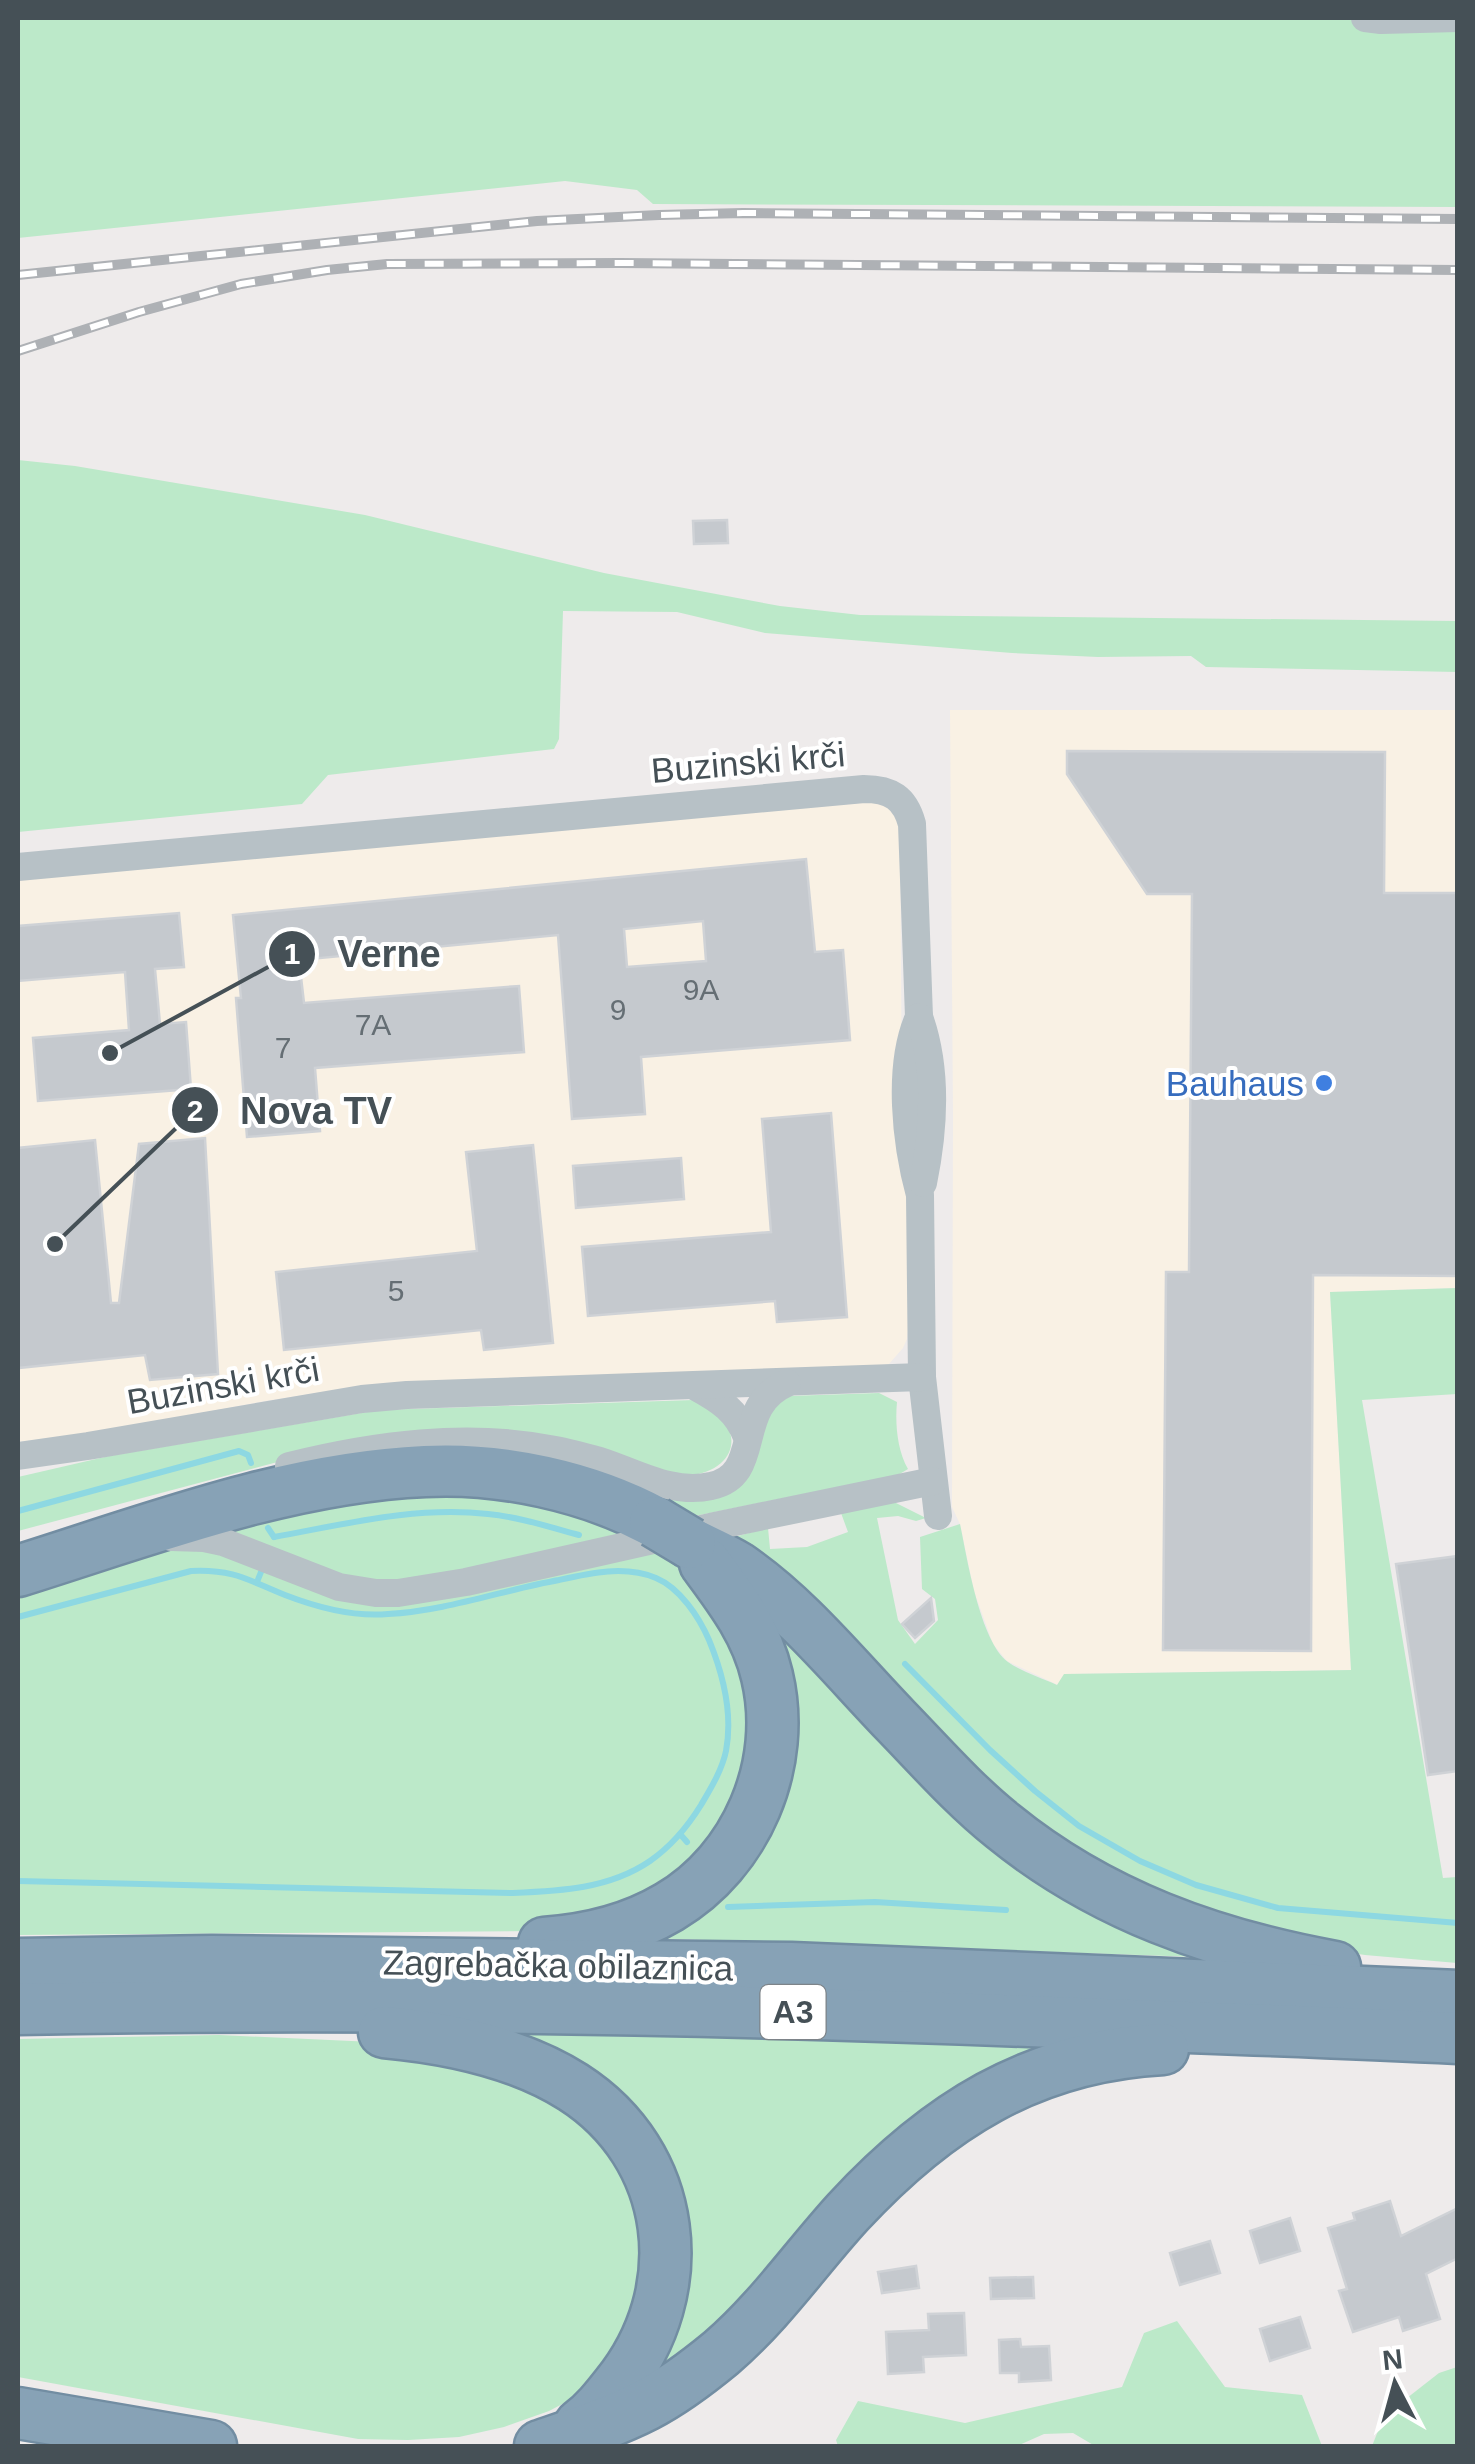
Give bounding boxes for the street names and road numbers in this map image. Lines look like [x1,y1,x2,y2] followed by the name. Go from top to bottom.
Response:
[649,734,847,790] street label: Buzinski krči
[124,1349,322,1421] street label: Buzinski krči
[383,1942,734,1988] street label: Zagrebačka obilaznica
[760,1985,826,2039] road number: A3

